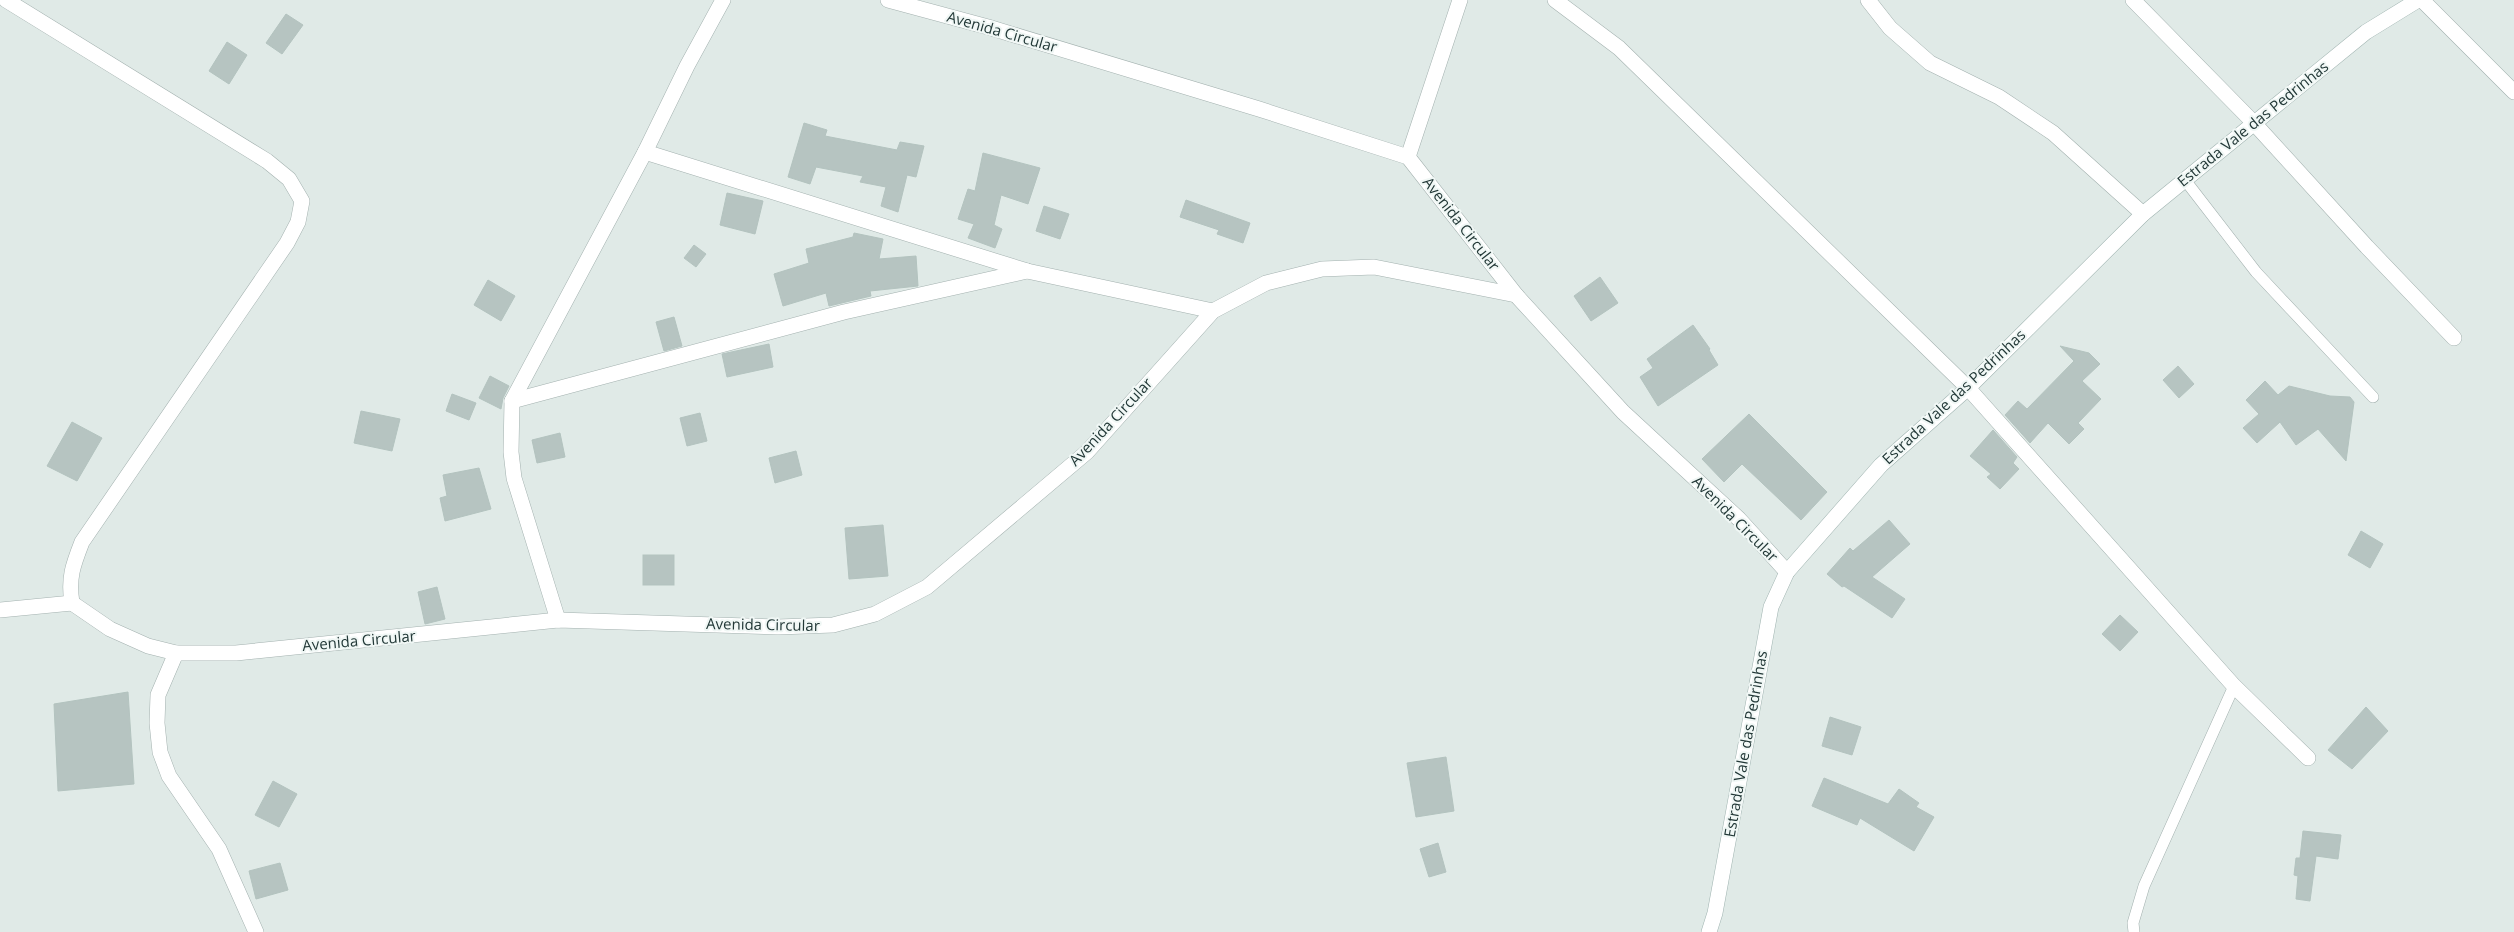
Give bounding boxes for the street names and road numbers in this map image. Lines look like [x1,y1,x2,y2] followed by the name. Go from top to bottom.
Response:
[945,6,1060,56] street label: Avenida Circular
[2173,56,2332,190] street label: Estrada Vale das Pedrinhas
[1419,172,1505,274] street label: Avenida Circular
[1877,324,2029,468] street label: Estrada Vale das Pedrinhas
[1064,373,1156,470] street label: Avenida Circular
[1688,471,1783,566] street label: Avenida Circular
[706,613,820,635] street label: Avenida Circular
[301,625,416,655] street label: Avenida Circular
[1719,649,1771,839] street label: Estrada Vale das Pedrinhas

